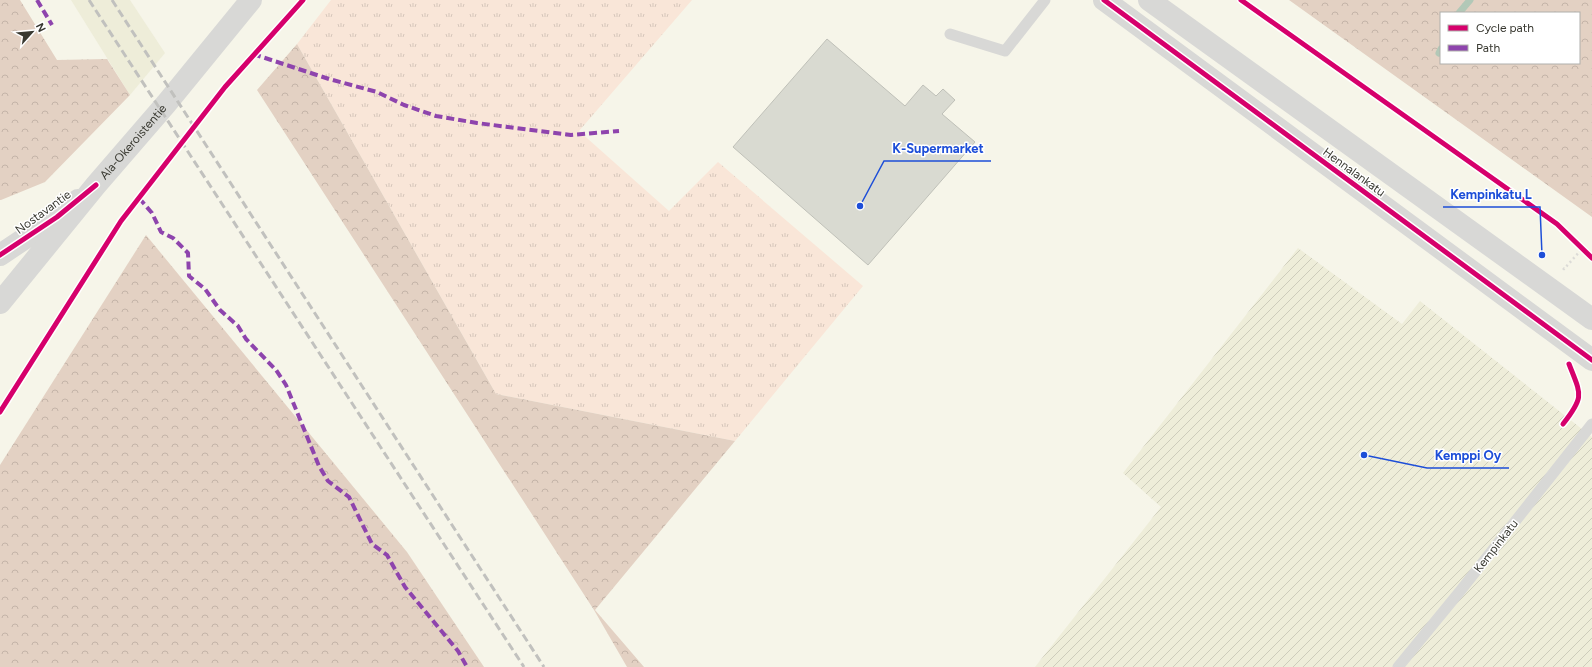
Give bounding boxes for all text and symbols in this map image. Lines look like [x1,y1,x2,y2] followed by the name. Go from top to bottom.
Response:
[12,12,52,52] north arrow
[1440,12,1580,64] legend
[33,21,48,34] text: N
[1476,21,1534,35] text: Cycle path
[1476,41,1500,55] text: Path
[97,101,170,182] street label: Ala-Okeroistentie
[884,136,991,161] callout: K-Supermarket
[892,141,984,156] text: K-Supermarket
[1320,145,1388,199] street label: Hennalankatu
[1443,182,1540,207] callout: Kempinkatu L
[13,187,74,237] street label: Nostavantie
[1450,187,1532,202] text: Kempinkatu L
[1427,443,1509,468] callout: Kemppi Oy
[1435,448,1502,463] text: Kemppi Oy
[1471,517,1521,575] street label: Kempinkatu

